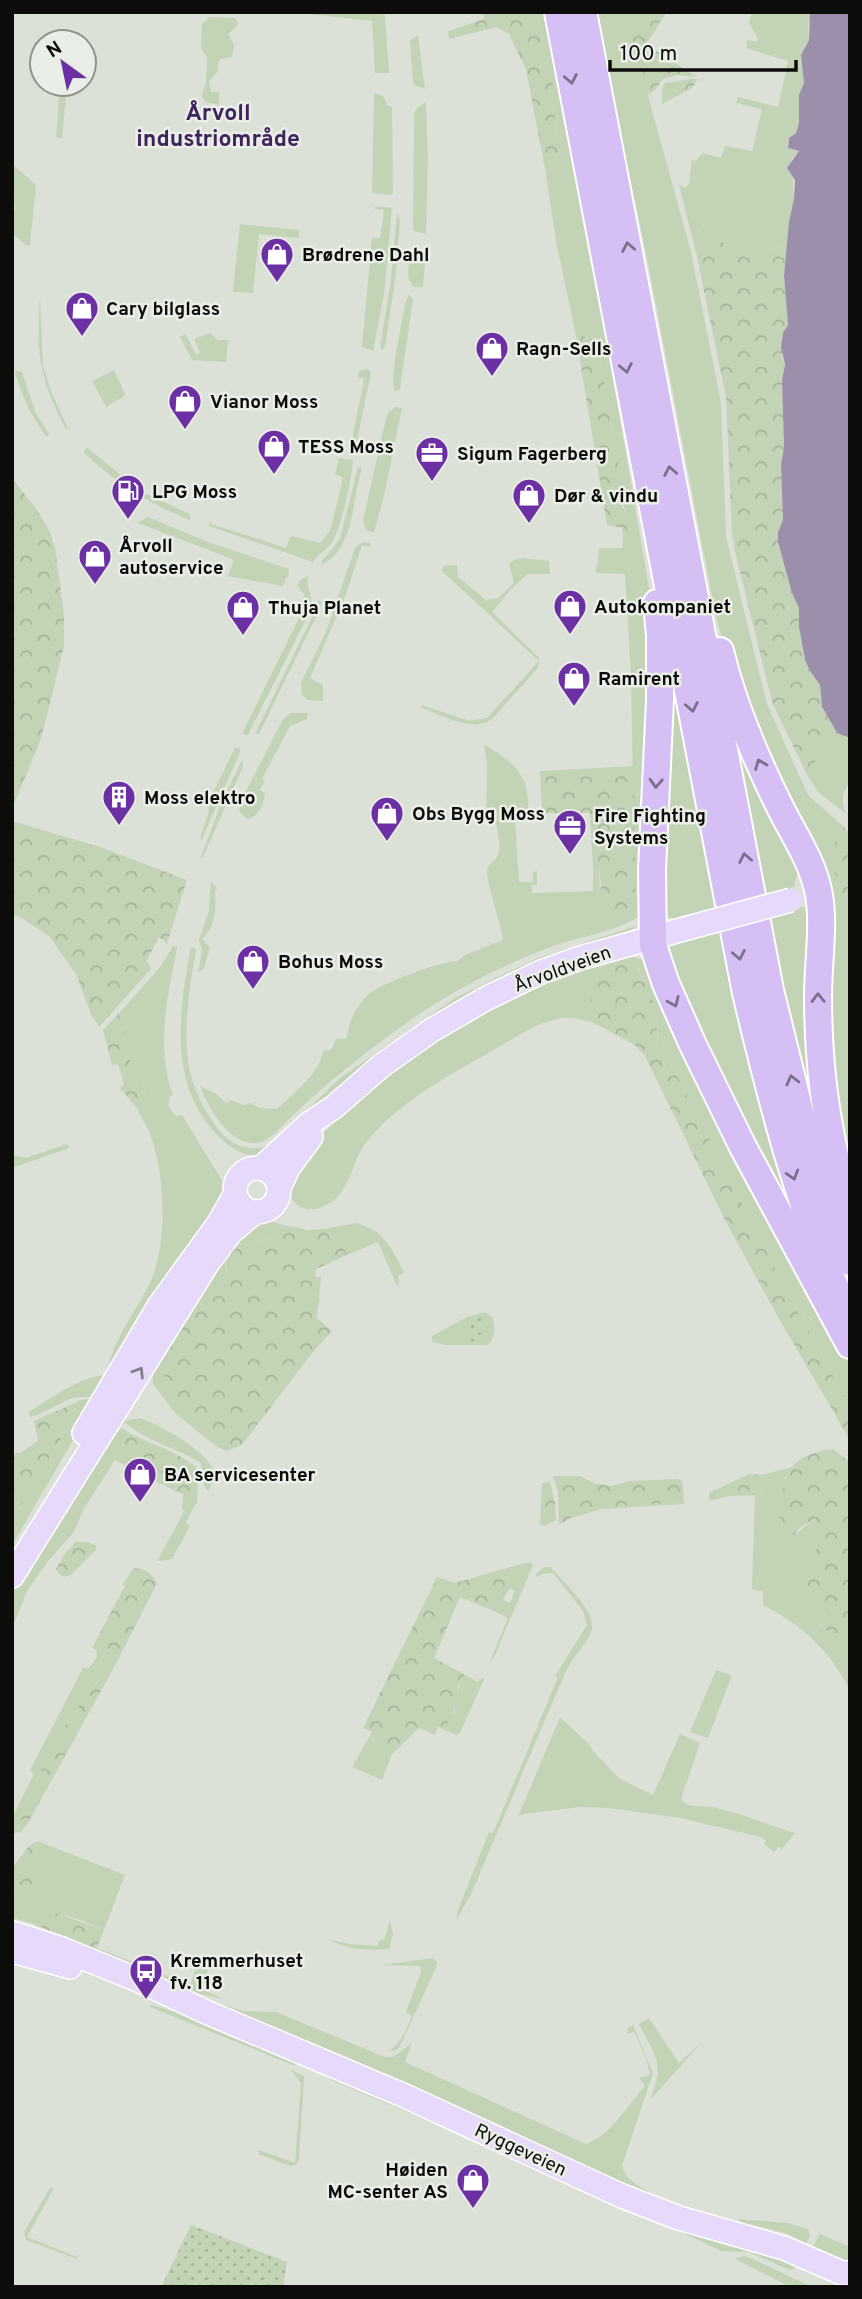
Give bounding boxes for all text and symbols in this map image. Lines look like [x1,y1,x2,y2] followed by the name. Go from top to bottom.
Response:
[28,28,98,98] north arrow
[610,28,796,72] scale bar
[43,37,67,64] text: N
[620,41,677,68] text: 100 m
[563,73,578,85] one-way arrow
[136,100,300,155] district label: Årvoll industriområde
[258,235,296,284] shop icon: Brødrene Dahl
[621,241,636,253] one-way arrow
[302,244,430,268] place label: Brødrene Dahl
[63,289,101,338] shop icon: Cary bilglass
[106,298,220,322] place label: Cary bilglass
[473,329,511,378] shop icon: Ragn-Sells
[516,338,611,362] place label: Ragn-Sells
[618,362,633,374] one-way arrow
[166,382,204,431] shop icon: Vianor Moss
[210,391,318,415] place label: Vianor Moss
[255,427,293,476] shop icon: TESS Moss
[413,434,451,483] office icon: Sigum Fagerberg
[298,436,394,460] place label: TESS Moss
[457,443,607,467] place label: Sigum Fagerberg
[664,465,679,477] one-way arrow
[109,472,147,521] fuel station icon: LPG Moss
[510,476,548,525] shop icon: Dør & vindu
[152,481,237,505] place label: LPG Moss
[554,485,658,509] place label: Dør & vindu
[119,535,224,581] place label: Årvoll autoservice
[76,537,114,586] shop icon: Årvoll autoservice
[551,587,589,636] shop icon: Autokompaniet
[224,588,262,637] shop icon: Thuja Planet
[594,596,731,620] place label: Autokompaniet
[268,597,381,621] place label: Thuja Planet
[555,659,593,708] shop icon: Ramirent
[598,668,680,692] place label: Ramirent
[683,701,698,713] one-way arrow
[755,758,769,770] one-way arrow
[100,778,138,827] building icon: Moss elektro
[649,778,664,789] one-way arrow
[144,787,256,811] place label: Moss elektro
[368,794,406,843] shop icon: Obs Bygg Moss
[412,803,545,827] place label: Obs Bygg Moss
[594,805,706,851] place label: Fire Fighting Systems
[551,807,589,856] office icon: Fire Fighting Systems
[738,852,753,864] one-way arrow
[511,941,615,999] street label: Årvoldveien
[234,942,272,991] shop icon: Bohus Moss
[731,949,746,961] one-way arrow
[278,951,383,975] place label: Bohus Moss
[811,992,826,1003] one-way arrow
[666,995,680,1007] one-way arrow
[786,1074,800,1086] one-way arrow
[785,1169,799,1181] one-way arrow
[130,1367,143,1380] one-way arrow
[121,1455,159,1504] shop icon: BA servicesenter
[164,1464,316,1488] place label: BA servicesenter
[170,1950,303,1996] place label: Kremmerhuset fv. 118
[127,1952,165,2001] bus stop icon: Kremmerhuset fv. 118
[470,2119,570,2183] street label: Ryggeveien
[327,2159,448,2205] place label: Høiden MC-senter AS
[454,2161,492,2210] shop icon: Høiden MC-senter AS

